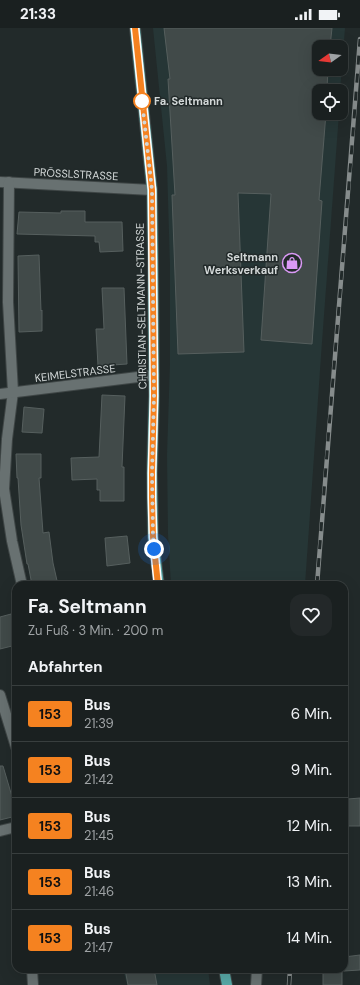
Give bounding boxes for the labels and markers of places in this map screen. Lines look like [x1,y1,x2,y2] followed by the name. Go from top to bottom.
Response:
[133,92,151,110] marker: Fa. Seltmann
[154,94,223,108] place label: Fa. Seltmann
[204,250,278,277] place label: Seltmann Werksverkauf
[281,252,303,274] shop icon: Seltmann Werksverkauf

